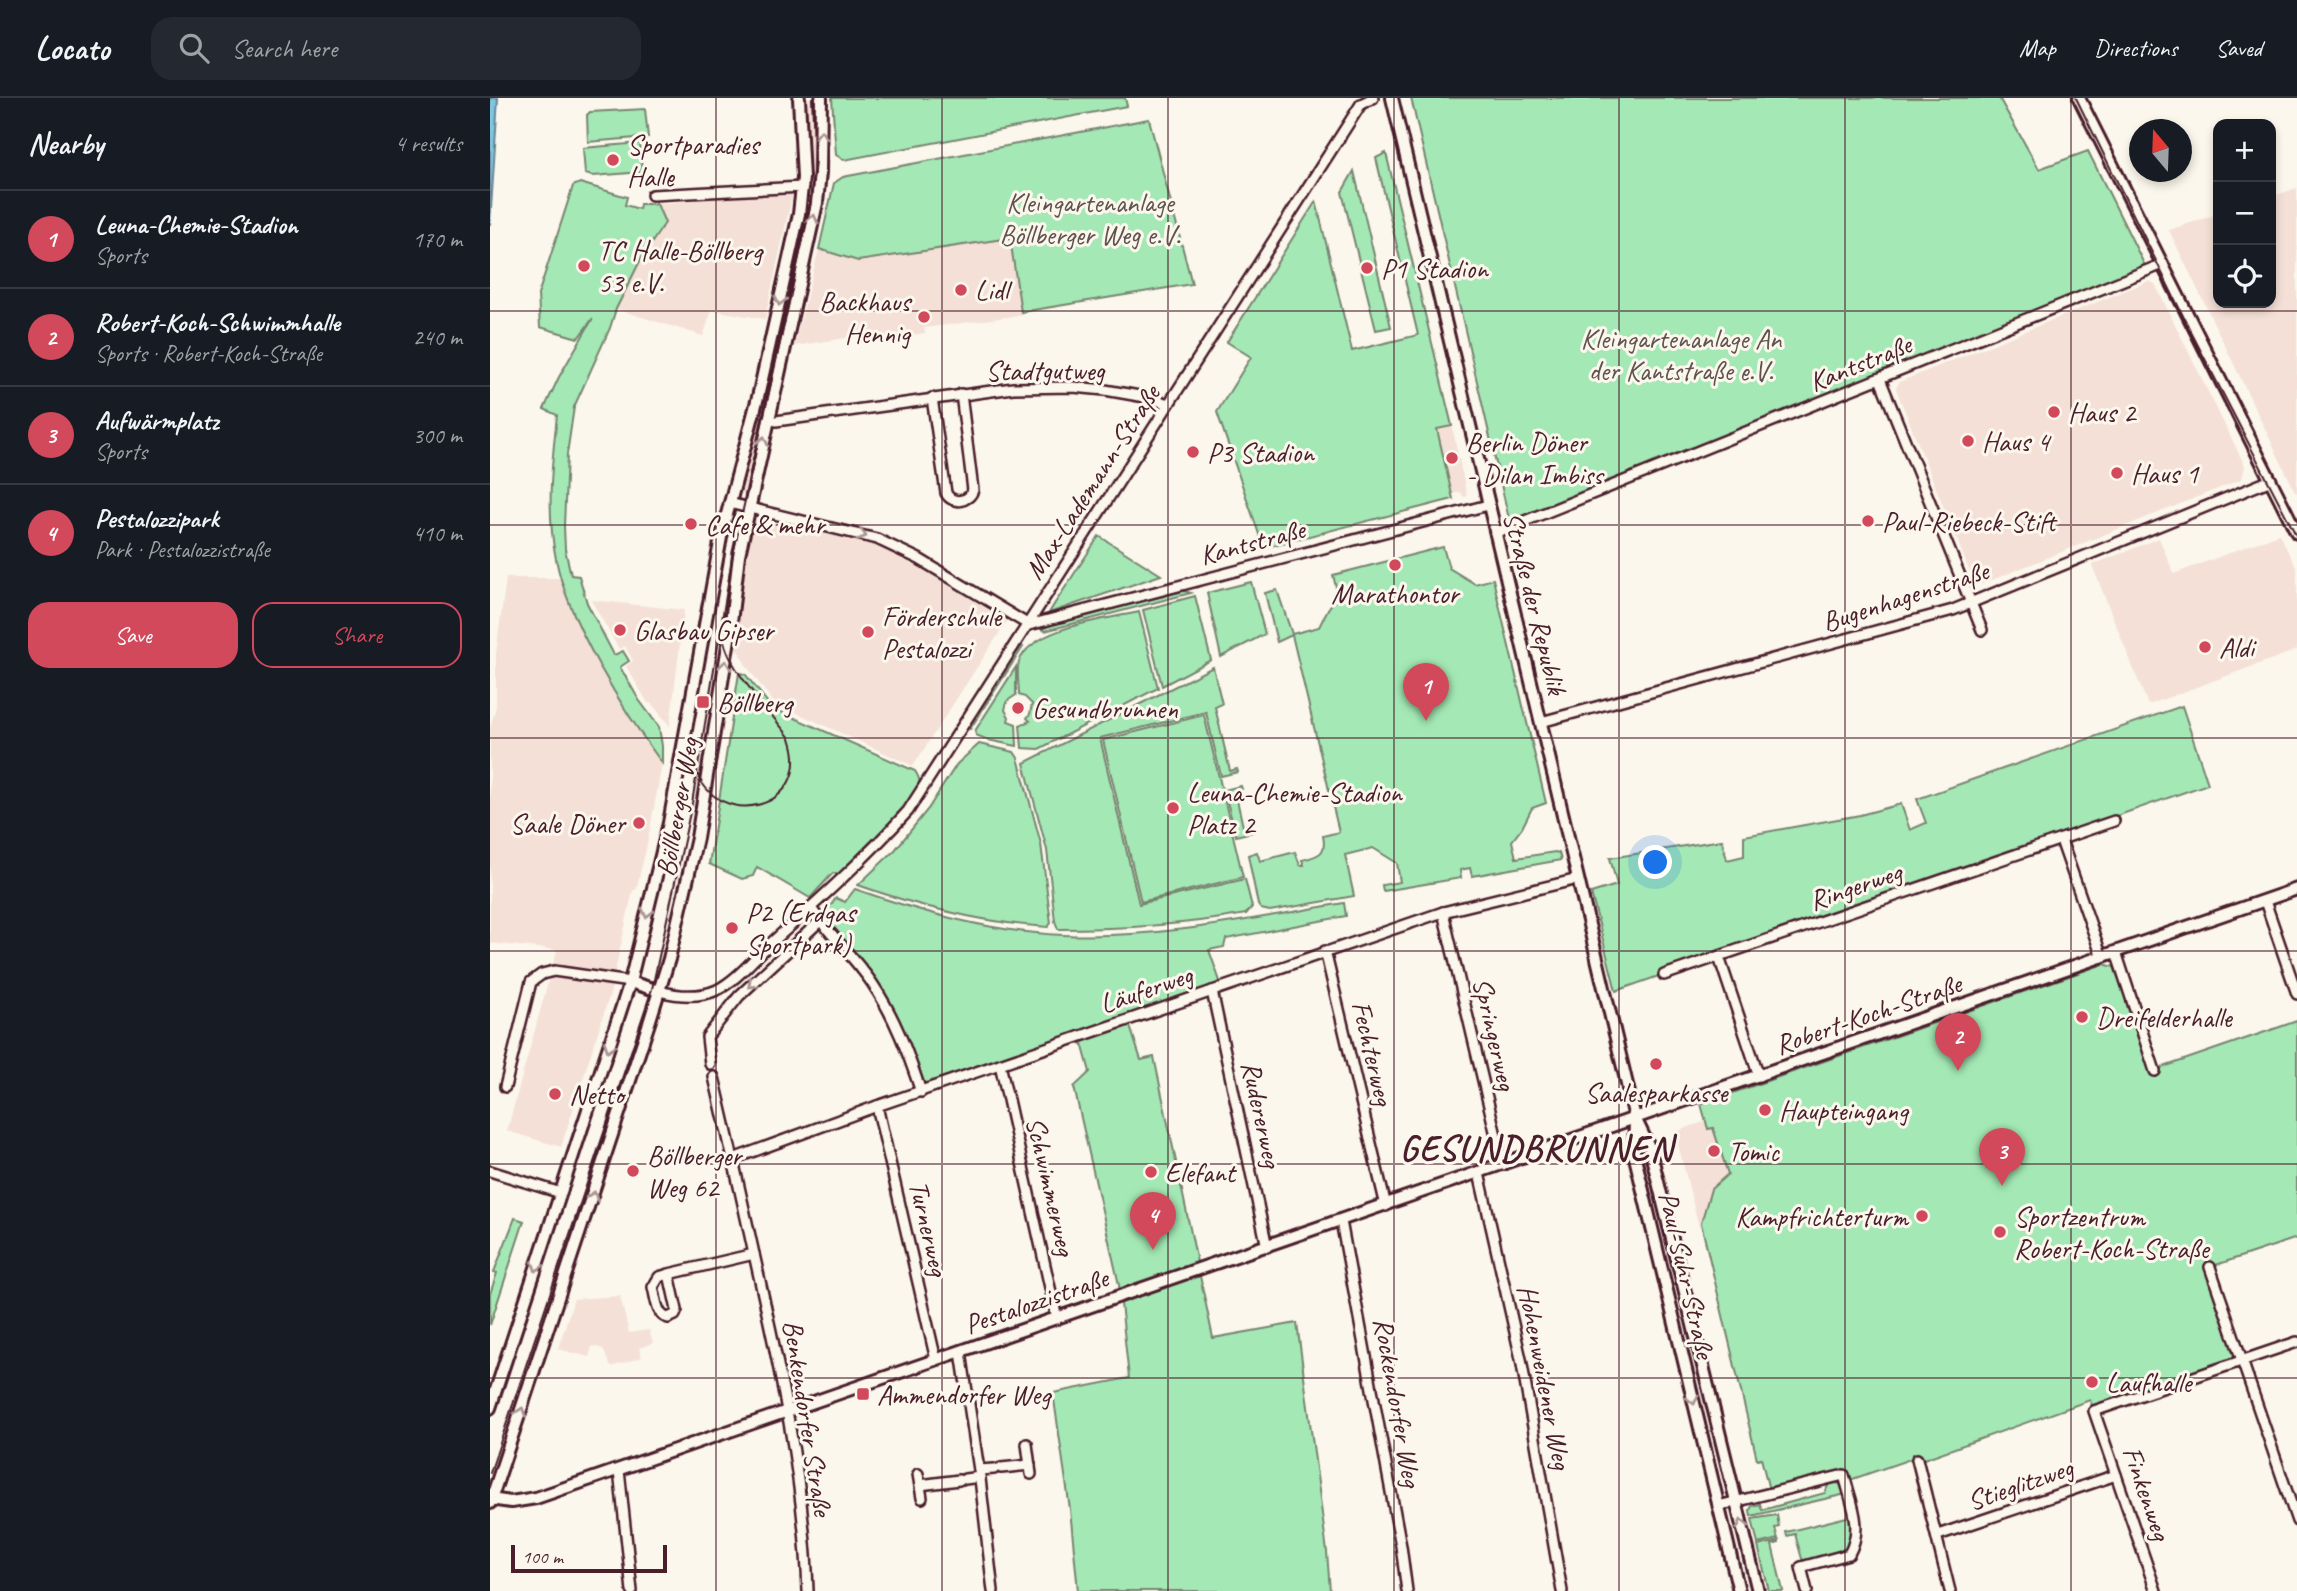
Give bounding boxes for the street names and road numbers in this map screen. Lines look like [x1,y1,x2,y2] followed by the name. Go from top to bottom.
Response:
[1804,326,1918,399] street label: Kantstraße
[985,353,1106,388] street label: Stadtgutweg
[1016,377,1169,586] street label: Max-Lademann-Straße
[1495,508,1575,699] street label: Straße der Republik
[1196,511,1310,573] street label: Kantstraße
[1817,552,1994,639] street label: Bugenhagenstraße
[648,734,707,879] street label: Böllberger Weg
[1804,853,1908,918] street label: Ringerweg
[1095,957,1198,1021] street label: Läuferweg
[1770,965,1967,1062] street label: Robert-Koch-Straße
[1465,974,1525,1095] street label: Springerweg
[1344,997,1402,1111] street label: Fechterweg
[1234,1058,1291,1172] street label: Rudererweg
[1018,1113,1084,1261] street label: Schwimmerweg
[901,1177,957,1281] street label: Turnerweg
[1651,1188,1724,1364] street label: Paul-Suhr-Straße
[960,1260,1114,1342] street label: Pestalozzistraße
[1510,1282,1580,1473] street label: Hohenweidener Weg
[1366,1315,1430,1491] street label: Rockendorfer Weg
[775,1318,841,1520] street label: Benkendorfer Straße
[2115,1442,2180,1546] street label: Finkenweg
[1963,1449,2078,1518] street label: Stieglitzweg

